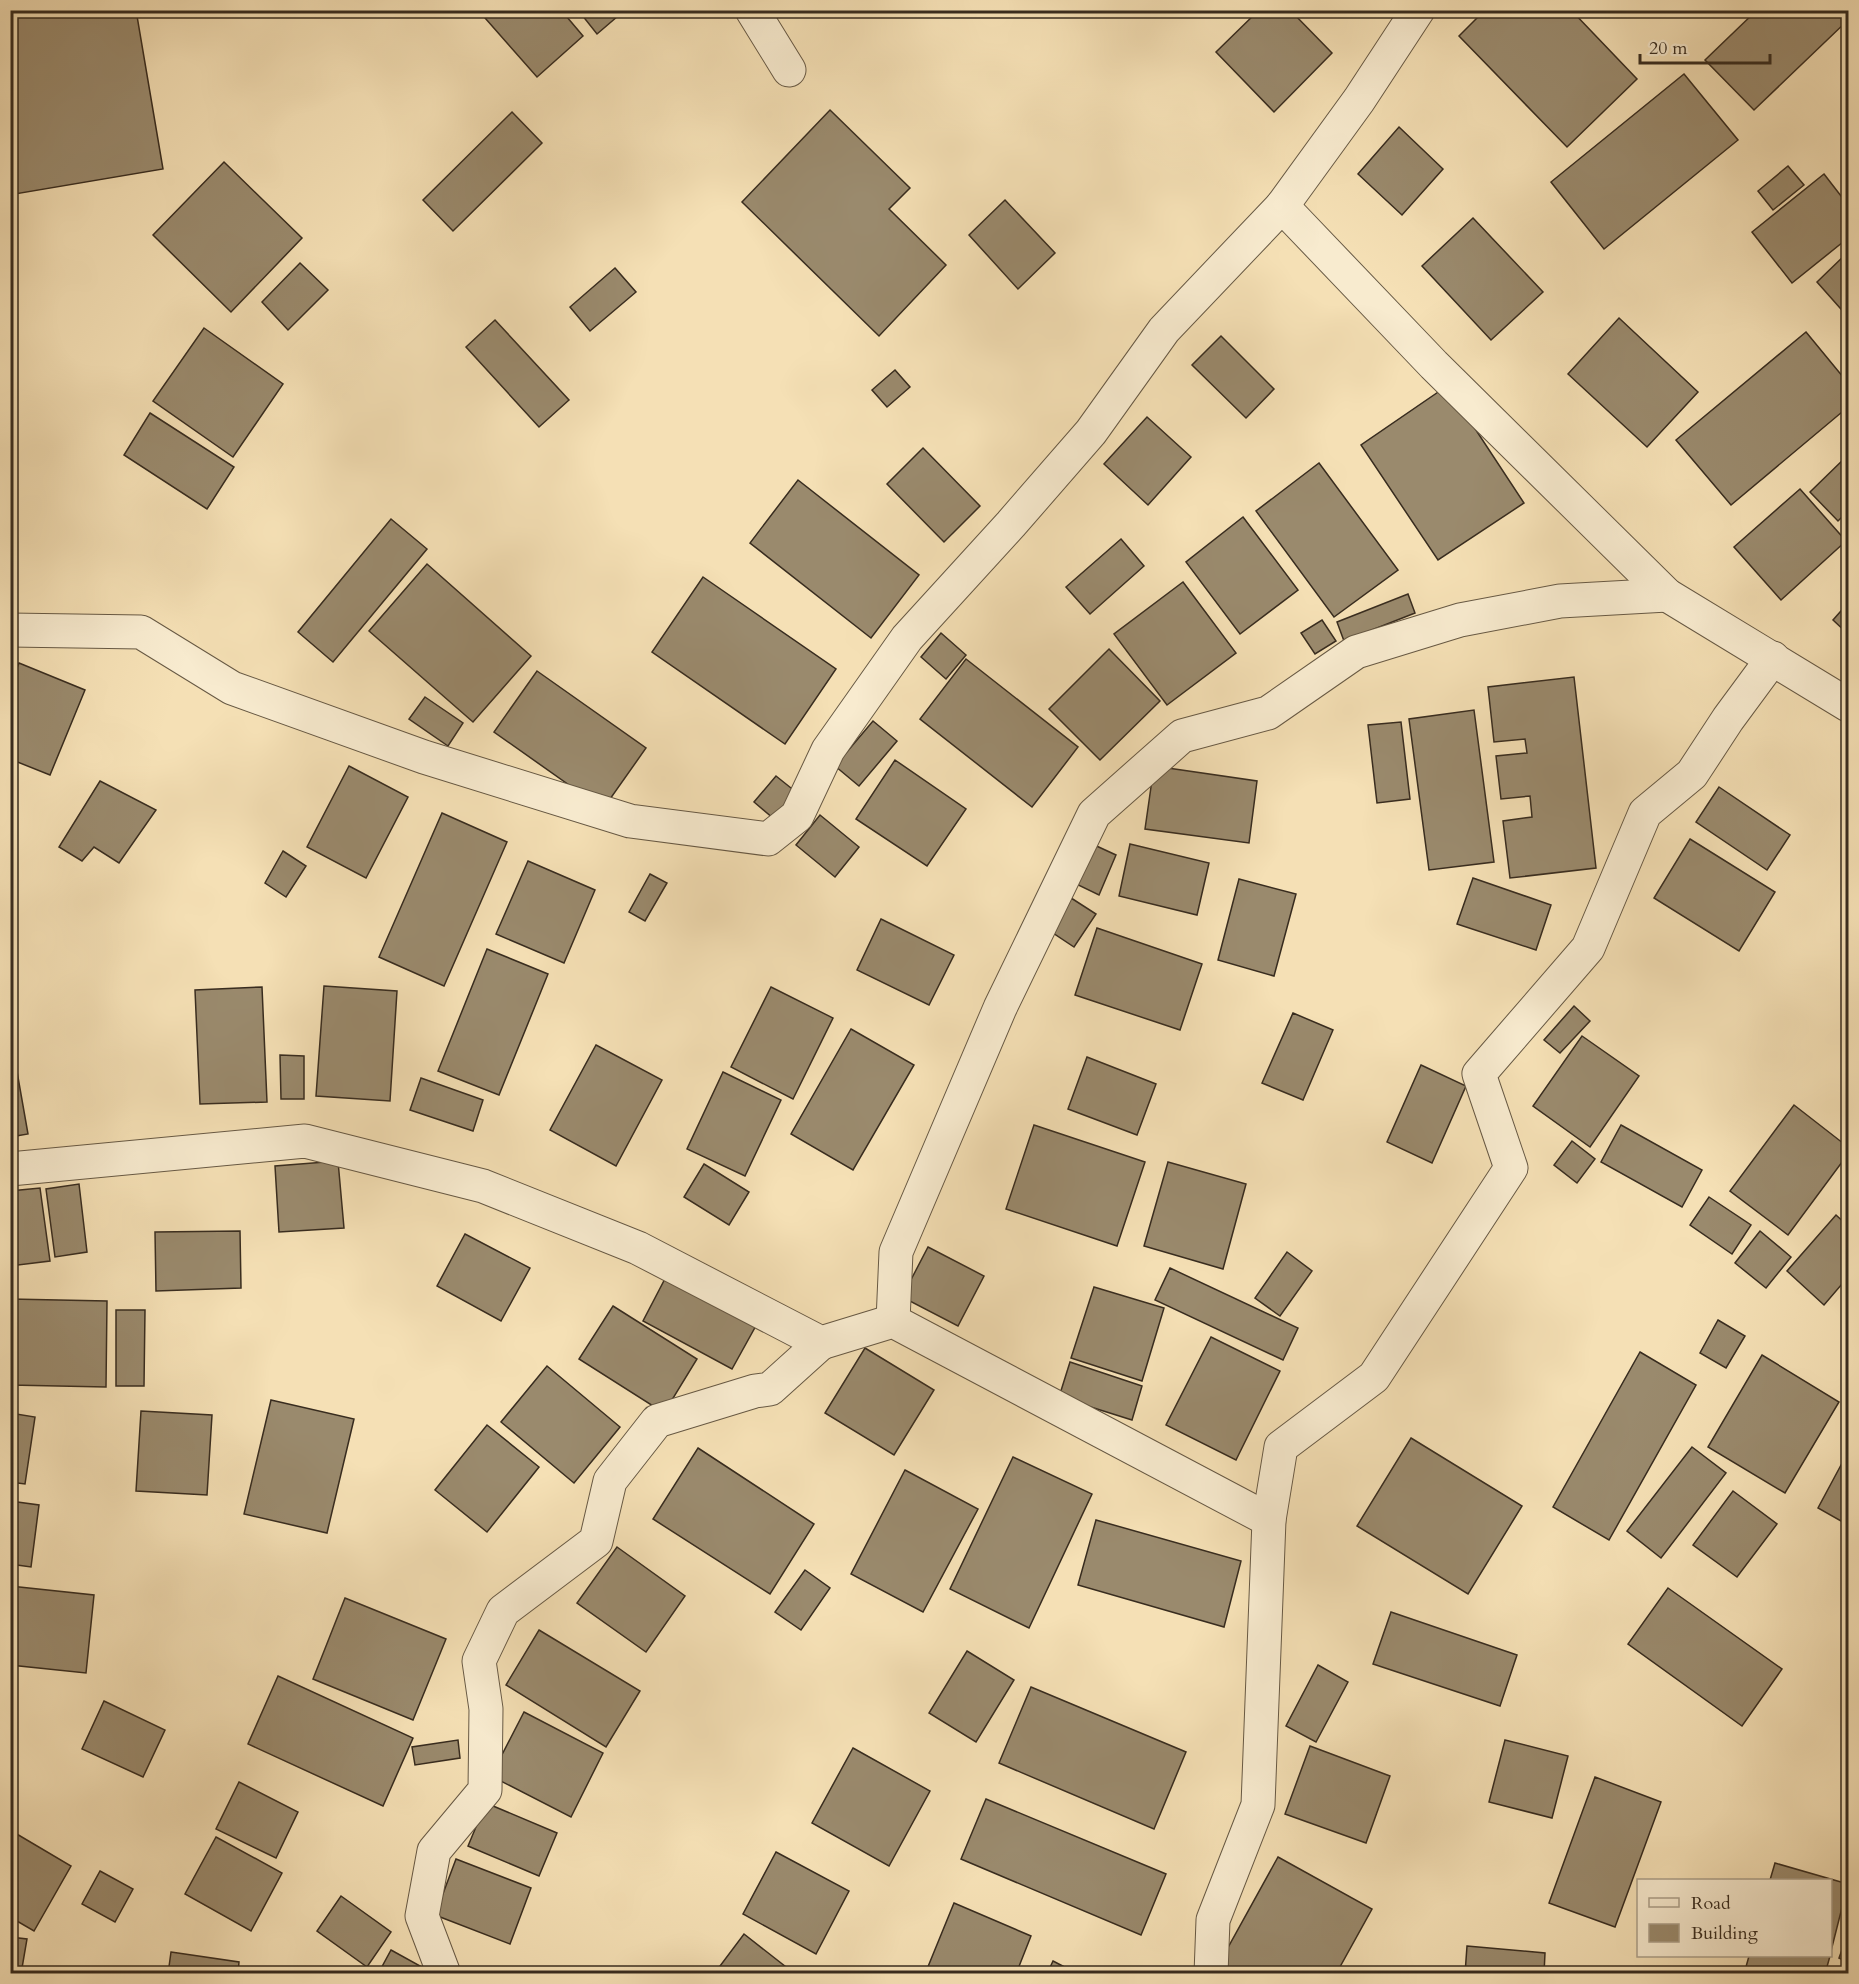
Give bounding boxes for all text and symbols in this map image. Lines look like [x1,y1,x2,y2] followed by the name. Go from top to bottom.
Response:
[1640,27,1770,65] scale bar
[1649,36,1688,61] text: 20 m
[1637,1879,1832,1957] legend
[1691,1891,1731,1916] text: Road
[1691,1921,1759,1946] text: Building

